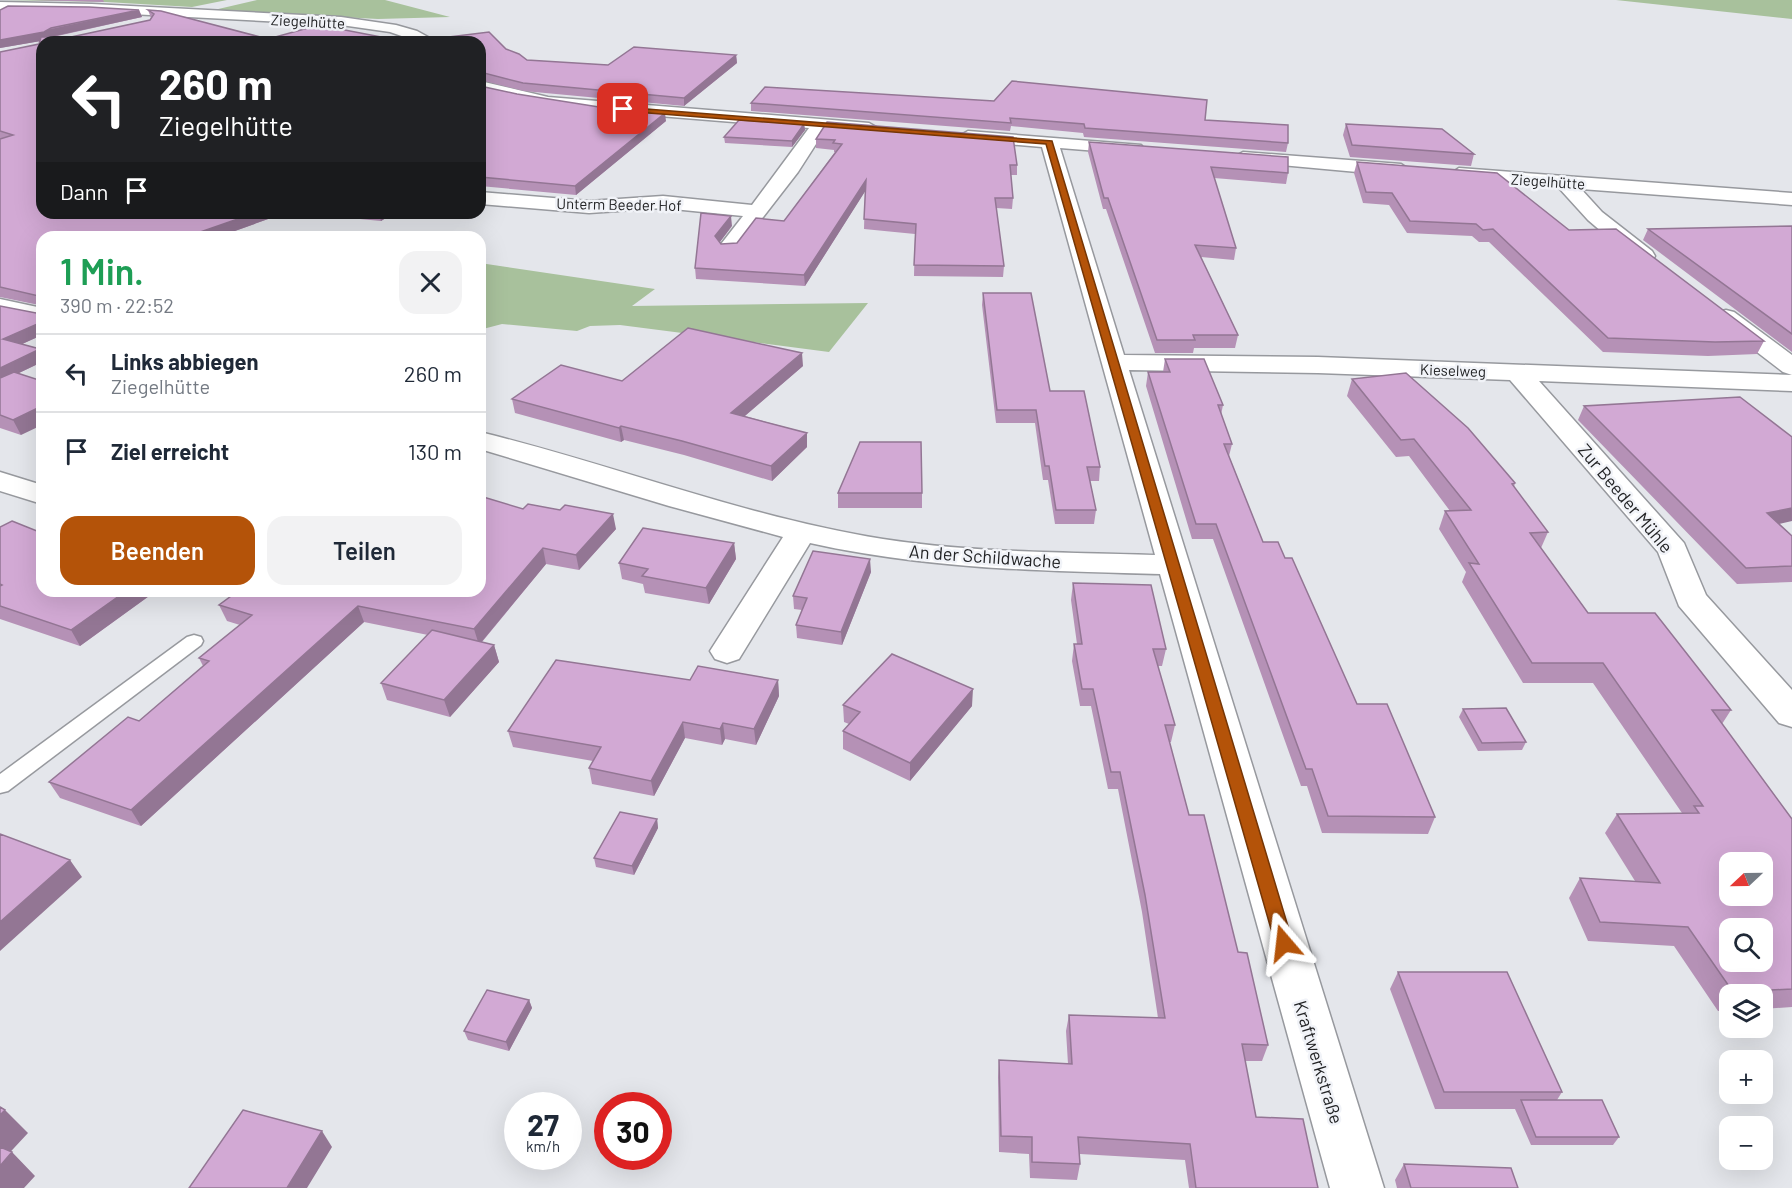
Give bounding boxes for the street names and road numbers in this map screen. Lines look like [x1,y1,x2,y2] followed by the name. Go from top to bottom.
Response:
[270,10,346,32] street label: Ziegelhütte
[1510,169,1586,193] street label: Ziegelhütte
[556,194,682,214] street label: Unterm Beeder Hof
[1420,360,1486,380] street label: Kieselweg
[1574,439,1678,557] street label: Zur Beeder Mühle
[908,540,1062,572] street label: An der Schildwache
[1290,998,1348,1126] street label: Kraftwerkstraße

